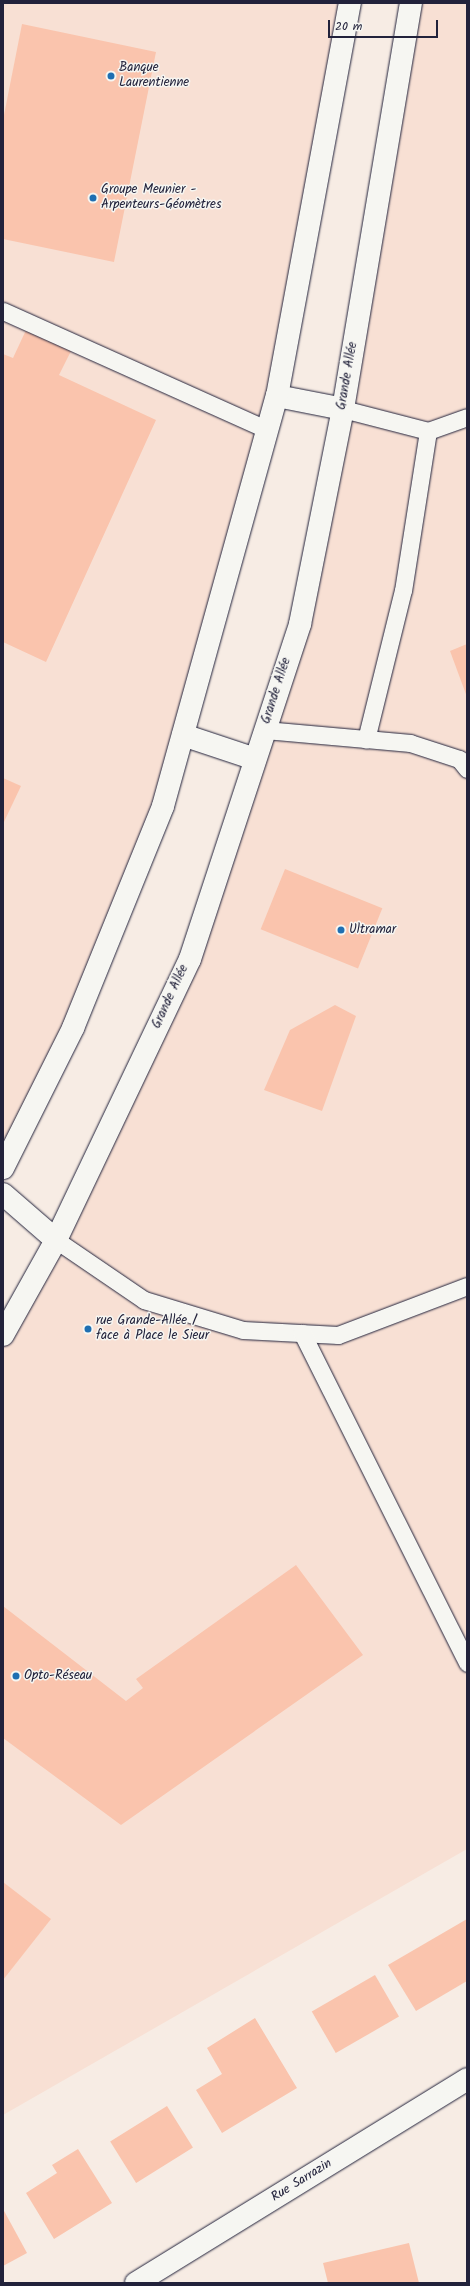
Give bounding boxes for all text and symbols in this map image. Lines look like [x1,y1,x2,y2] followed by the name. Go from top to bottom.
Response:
[330,12,440,38] scale bar
[335,17,362,36] text: 20 m
[119,61,189,92] place label: Banque Laurentienne
[106,71,116,81] marker: Banque Laurentienne
[101,183,221,214] place label: Groupe Meunier - Arpenteurs-Géomètres
[88,193,98,203] marker: Groupe Meunier - Arpenteurs-Géomètres
[334,341,362,411] street label: Grande Allée
[259,656,295,726] street label: Grande Allée
[349,922,396,938] place label: Ultramar
[336,925,346,935] marker: Ultramar
[149,963,193,1031] street label: Grande Allée
[96,1314,209,1345] place label: rue Grande-Allée / face à Place le Sieur
[83,1324,93,1334] marker: rue Grande-Allée / face à Place le Sieur
[24,1668,92,1684] place label: Opto-Réseau
[11,1671,21,1681] marker: Opto-Réseau
[269,2156,335,2206] street label: Rue Sarrazin

